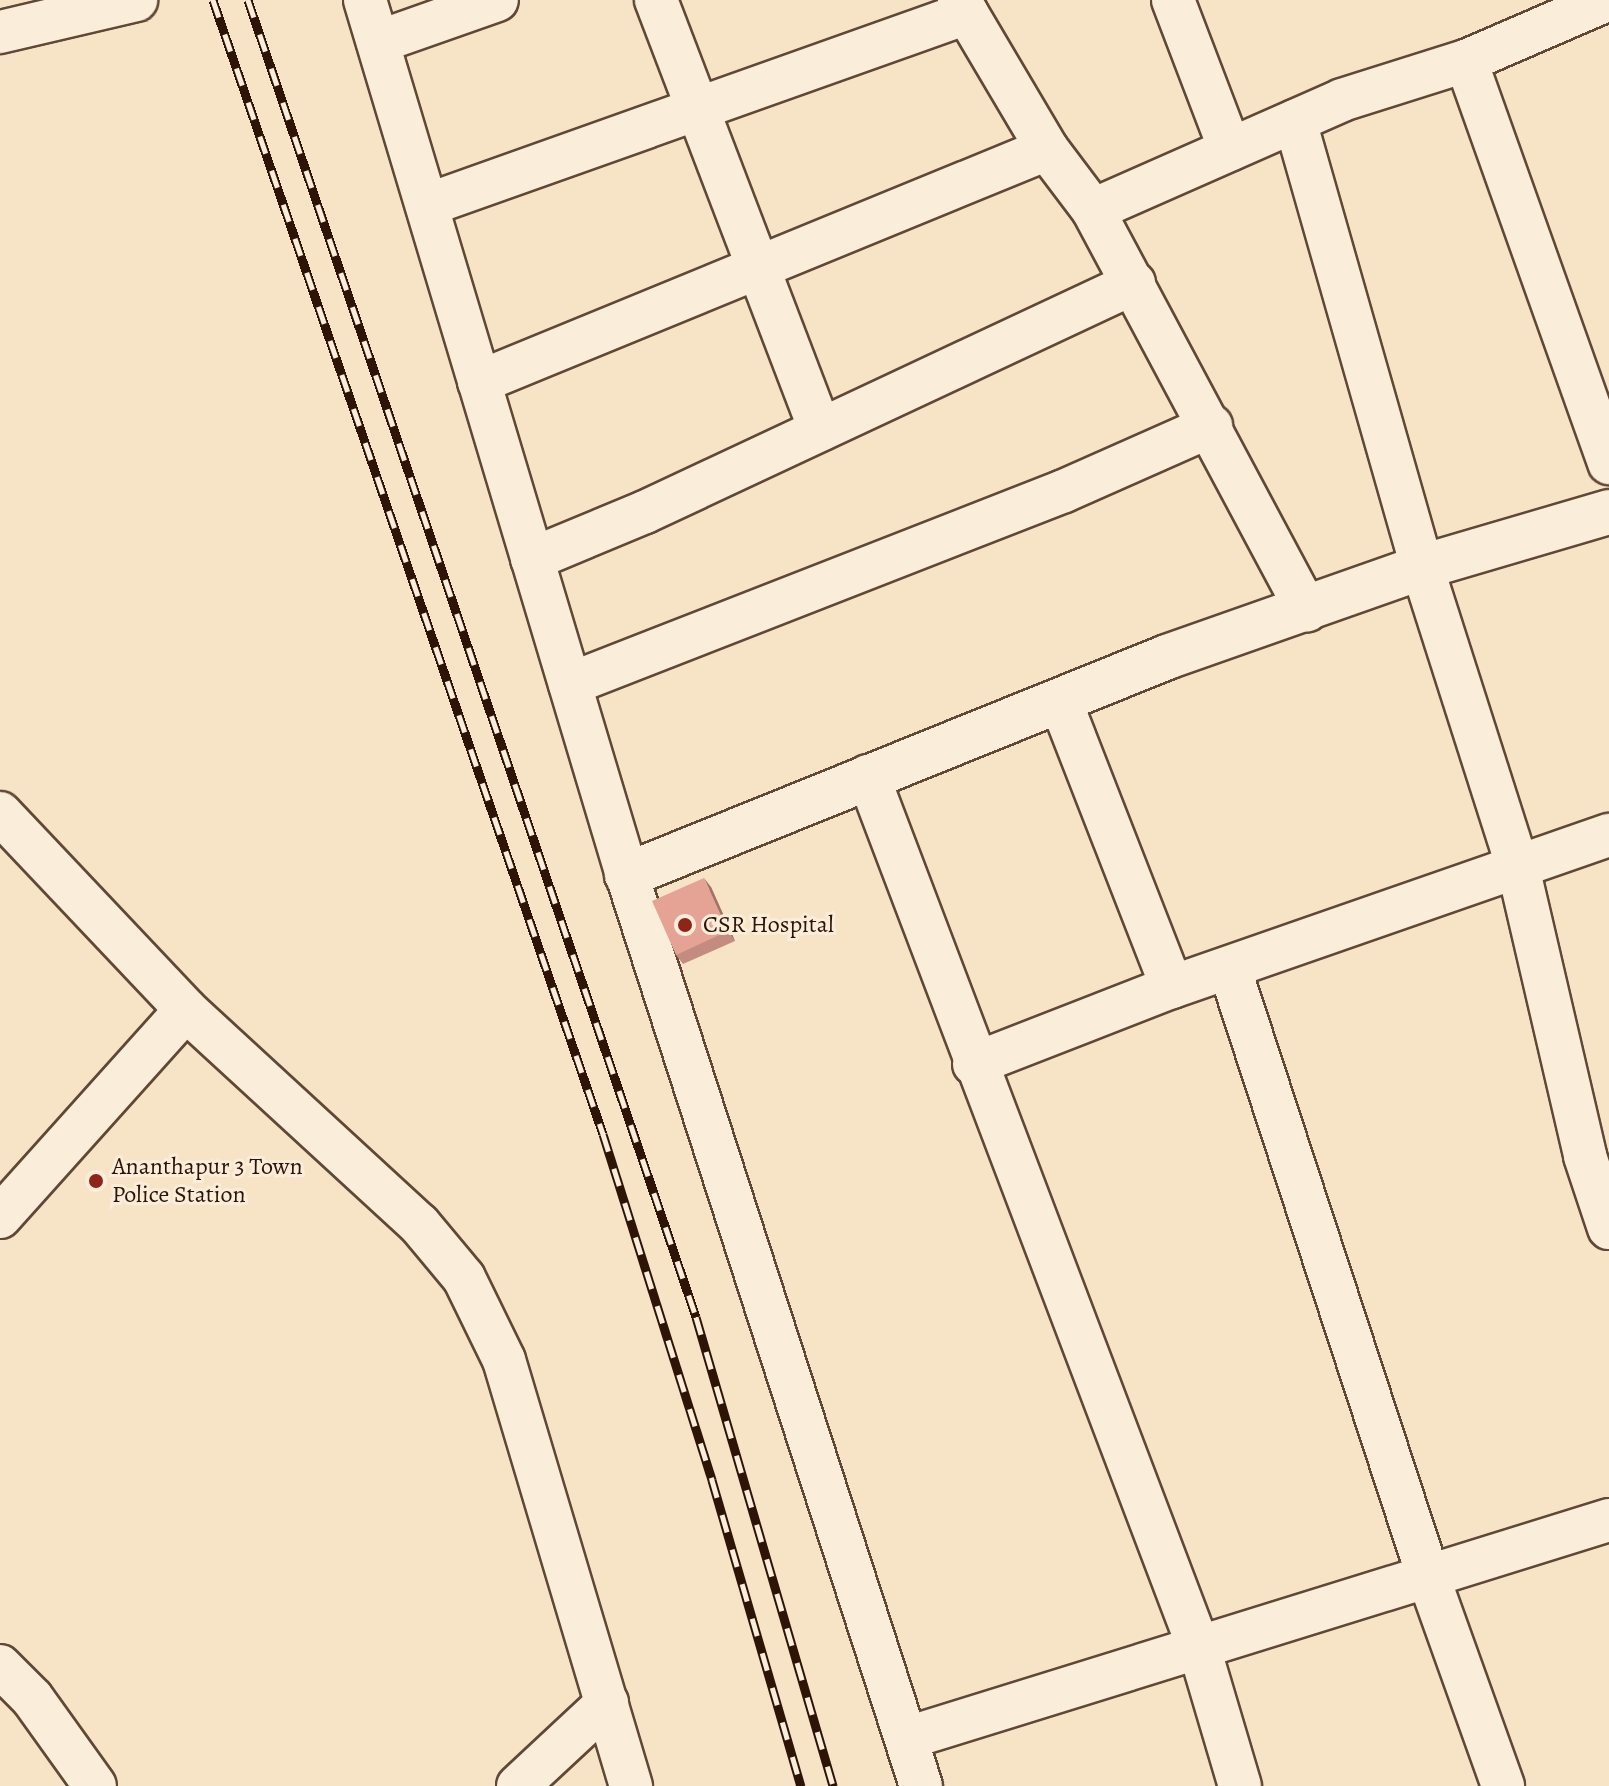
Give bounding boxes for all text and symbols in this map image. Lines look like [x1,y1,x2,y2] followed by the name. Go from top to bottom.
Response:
[703,911,834,939] place label: CSR Hospital
[674,914,696,936] marker: CSR Hospital
[112,1153,303,1209] place label: Ananthapur 3 Town Police Station
[87,1172,105,1190] marker: Ananthapur 3 Town Police Station

